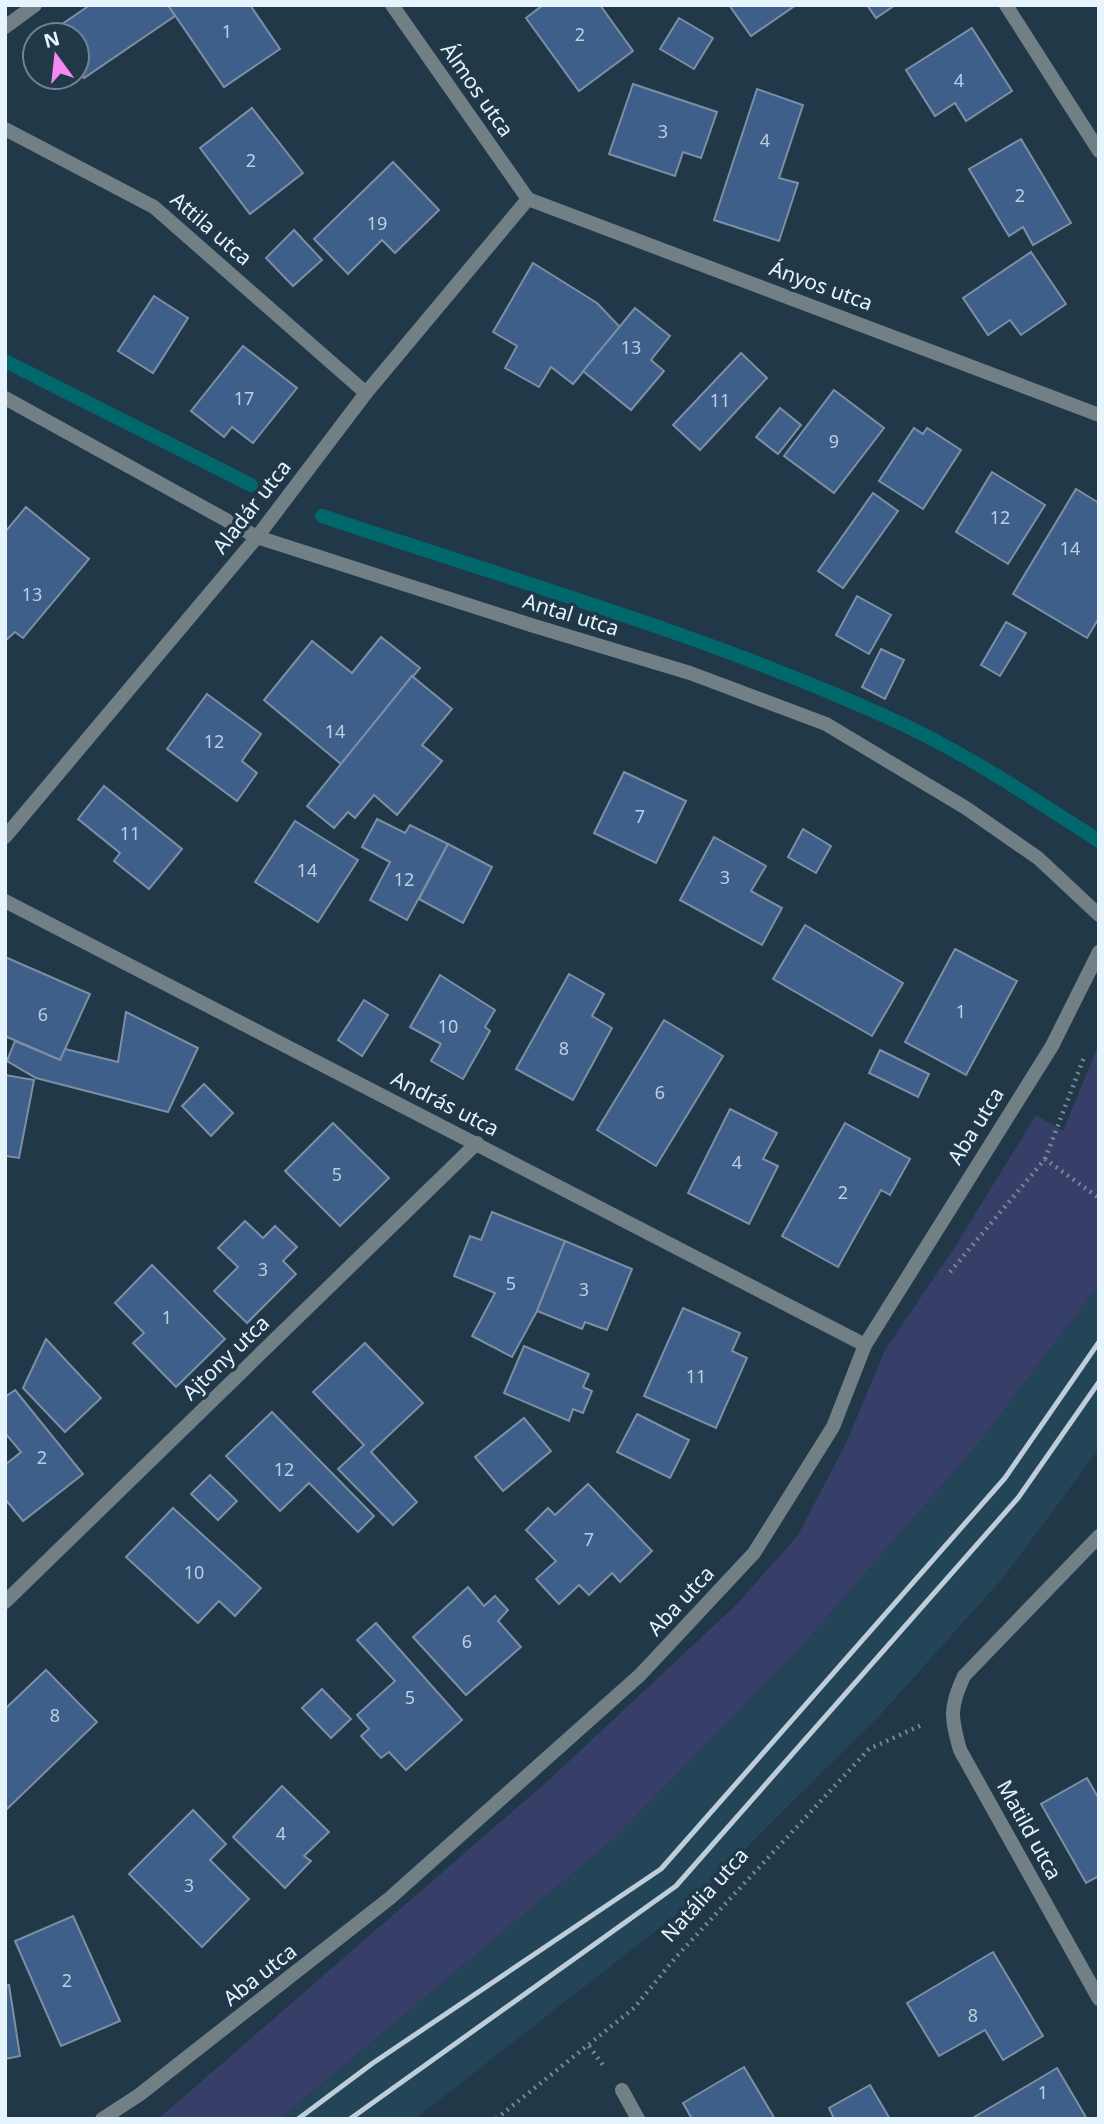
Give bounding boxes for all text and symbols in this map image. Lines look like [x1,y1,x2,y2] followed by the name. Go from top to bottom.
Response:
[222,19,232,43] house number: 1
[21,21,91,91] north arrow
[575,22,585,46] house number: 2
[41,25,62,54] text: N
[435,37,521,142] street label: Álmos utca
[954,68,964,92] house number: 4
[658,119,668,143] house number: 3
[760,128,770,152] house number: 4
[246,148,256,172] house number: 2
[1015,183,1025,207] house number: 2
[165,185,258,271] street label: Attila utca
[367,211,387,235] house number: 19
[766,253,877,317] street label: Ányos utca
[621,335,641,359] house number: 13
[234,386,254,410] house number: 17
[710,388,730,412] house number: 11
[829,429,839,453] house number: 9
[206,454,297,559] street label: Aladár utca
[990,505,1010,529] house number: 12
[1060,536,1080,560] house number: 14
[22,582,42,606] house number: 13
[520,586,623,642] street label: Antal utca
[325,719,345,743] house number: 14
[204,729,224,753] house number: 12
[635,804,645,828] house number: 7
[120,821,140,845] house number: 11
[297,858,317,882] house number: 14
[720,865,730,889] house number: 3
[394,867,414,891] house number: 12
[956,999,966,1023] house number: 1
[38,1002,48,1026] house number: 6
[438,1014,458,1038] house number: 10
[559,1036,569,1060] house number: 8
[387,1064,504,1142] street label: András utca
[655,1080,665,1104] house number: 6
[940,1082,1010,1169] street label: Aba utca
[732,1150,742,1174] house number: 4
[332,1162,342,1186] house number: 5
[838,1180,848,1204] house number: 2
[258,1257,268,1281] house number: 3
[506,1271,516,1295] house number: 5
[579,1277,589,1301] house number: 3
[162,1305,172,1329] house number: 1
[176,1309,275,1406] street label: Ajtony utca
[686,1364,706,1388] house number: 11
[37,1445,47,1469] house number: 2
[274,1457,294,1481] house number: 12
[584,1527,594,1551] house number: 7
[641,1559,720,1641] street label: Aba utca
[184,1560,204,1584] house number: 10
[462,1629,472,1653] house number: 6
[405,1685,415,1709] house number: 5
[50,1703,60,1727] house number: 8
[991,1775,1069,1884] street label: Matild utca
[276,1821,286,1845] house number: 4
[655,1841,754,1947] street label: Natália utca
[184,1873,194,1897] house number: 3
[217,1937,302,2012] street label: Aba utca
[62,1968,72,1992] house number: 2
[968,2003,978,2027] house number: 8
[1038,2080,1048,2104] house number: 1

